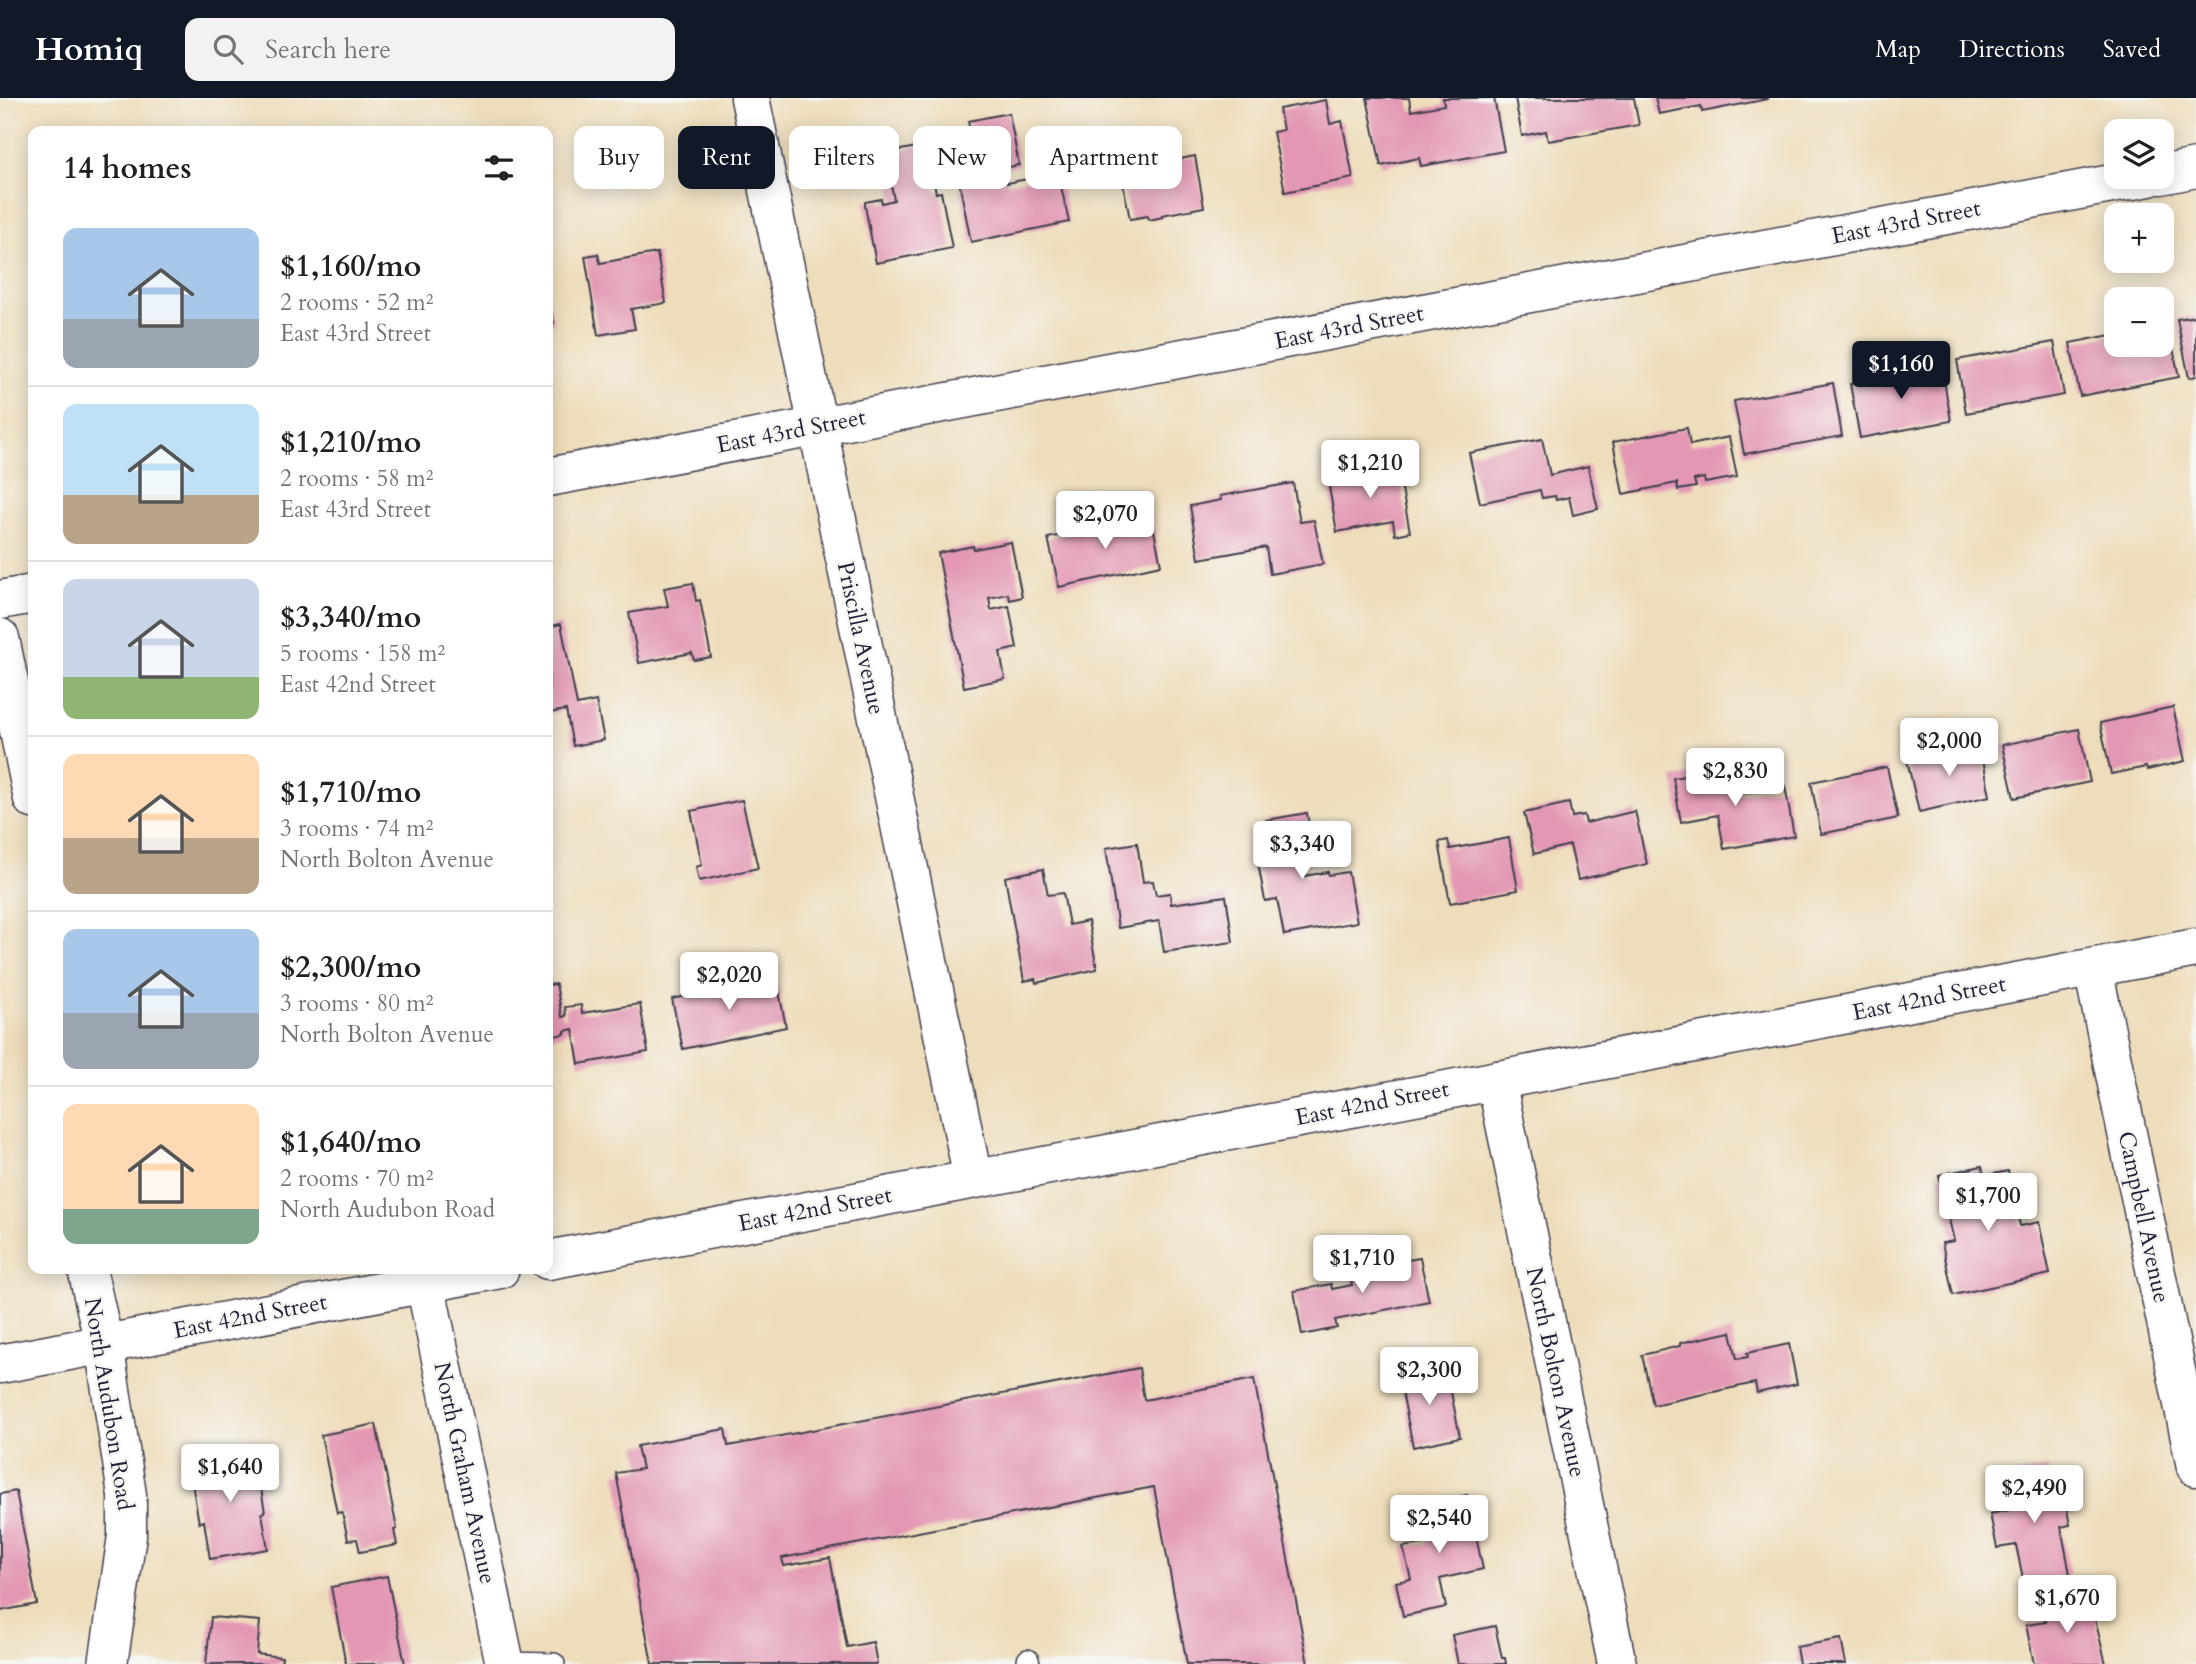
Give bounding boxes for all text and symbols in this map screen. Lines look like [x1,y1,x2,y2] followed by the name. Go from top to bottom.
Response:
[185,18,675,81] search box
[35,27,143,72] text: Homiq
[209,30,247,68] icon: search
[265,32,391,67] text: Search here
[1875,33,1921,66] text: Map
[1959,33,2065,66] text: Directions
[2103,33,2161,66] text: Saved
[2104,119,2174,357] map controls
[2104,119,2174,189] button: layers
[574,126,664,189] chip: Buy
[678,126,775,189] chip: Rent
[789,126,899,189] chip: Filters
[913,126,1011,189] chip: New
[1025,126,1182,189] chip: Apartment
[63,148,192,189] text: 14 homes
[480,149,518,187] icon: filters
[1829,192,1983,252] street label: East 43rd Street
[2104,203,2174,273] button: +
[280,246,421,287] text: $1,160/mo
[119,256,203,340] icon: home
[280,287,433,318] text: 2 rooms · 52 m²
[2104,287,2174,357] button: −
[1272,297,1426,357] street label: East 43rd Street
[280,318,431,349] text: East 43rd Street
[1844,342,1958,401] pin: $1,160
[1868,348,1934,379] text: $1,160
[714,401,868,461] street label: East 43rd Street
[280,422,421,463] text: $1,210/mo
[119,432,203,516] icon: home
[1313,440,1427,500] pin: $1,210
[1337,447,1403,478] text: $1,210
[280,463,433,494] text: 2 rooms · 58 m²
[1048,491,1162,551] pin: $2,070
[280,494,431,525] text: East 43rd Street
[1072,498,1138,529] text: $2,070
[830,559,892,717] street label: Priscilla Avenue
[280,597,421,638] text: $3,340/mo
[119,607,203,691] icon: home
[280,638,445,669] text: 5 rooms · 158 m²
[280,669,436,700] text: East 42nd Street
[1892,718,2006,778] pin: $2,000
[1916,725,1982,756] text: $2,000
[1678,748,1792,808] pin: $2,830
[1702,755,1768,786] text: $2,830
[280,772,421,813] text: $1,710/mo
[119,782,203,866] icon: home
[280,813,433,844] text: 3 rooms · 74 m²
[1245,822,1359,881] pin: $3,340
[1269,828,1335,859] text: $3,340
[280,844,494,875] text: North Bolton Avenue
[280,947,421,988] text: $2,300/mo
[672,953,786,1012] pin: $2,020
[119,957,203,1041] icon: home
[696,959,762,990] text: $2,020
[1850,968,2008,1028] street label: East 42nd Street
[280,988,433,1019] text: 3 rooms · 80 m²
[280,1019,494,1050] text: North Bolton Avenue
[1293,1073,1451,1133] street label: East 42nd Street
[280,1122,421,1163] text: $1,640/mo
[2111,1128,2177,1306] street label: Campbell Avenue
[119,1132,203,1216] icon: home
[280,1163,433,1194] text: 2 rooms · 70 m²
[1931,1174,2045,1233] pin: $1,700
[736,1179,894,1239] street label: East 42nd Street
[1955,1180,2021,1211] text: $1,700
[280,1194,495,1225] text: North Audubon Road
[1305,1236,1419,1295] pin: $1,710
[1329,1242,1395,1273] text: $1,710
[1519,1264,1593,1480] street label: North Bolton Avenue
[171,1286,329,1346] street label: East 42nd Street
[77,1295,141,1513] street label: North Audubon Road
[1372,1348,1486,1407] pin: $2,300
[1396,1354,1462,1385] text: $2,300
[426,1359,504,1587] street label: North Graham Avenue
[173,1444,287,1504] pin: $1,640
[197,1451,263,1482] text: $1,640
[1977,1466,2091,1525] pin: $2,490
[2001,1472,2067,1503] text: $2,490
[1382,1496,1496,1555] pin: $2,540
[1406,1502,1472,1533] text: $2,540
[2010,1576,2124,1635] pin: $1,670
[2034,1582,2100,1613] text: $1,670

